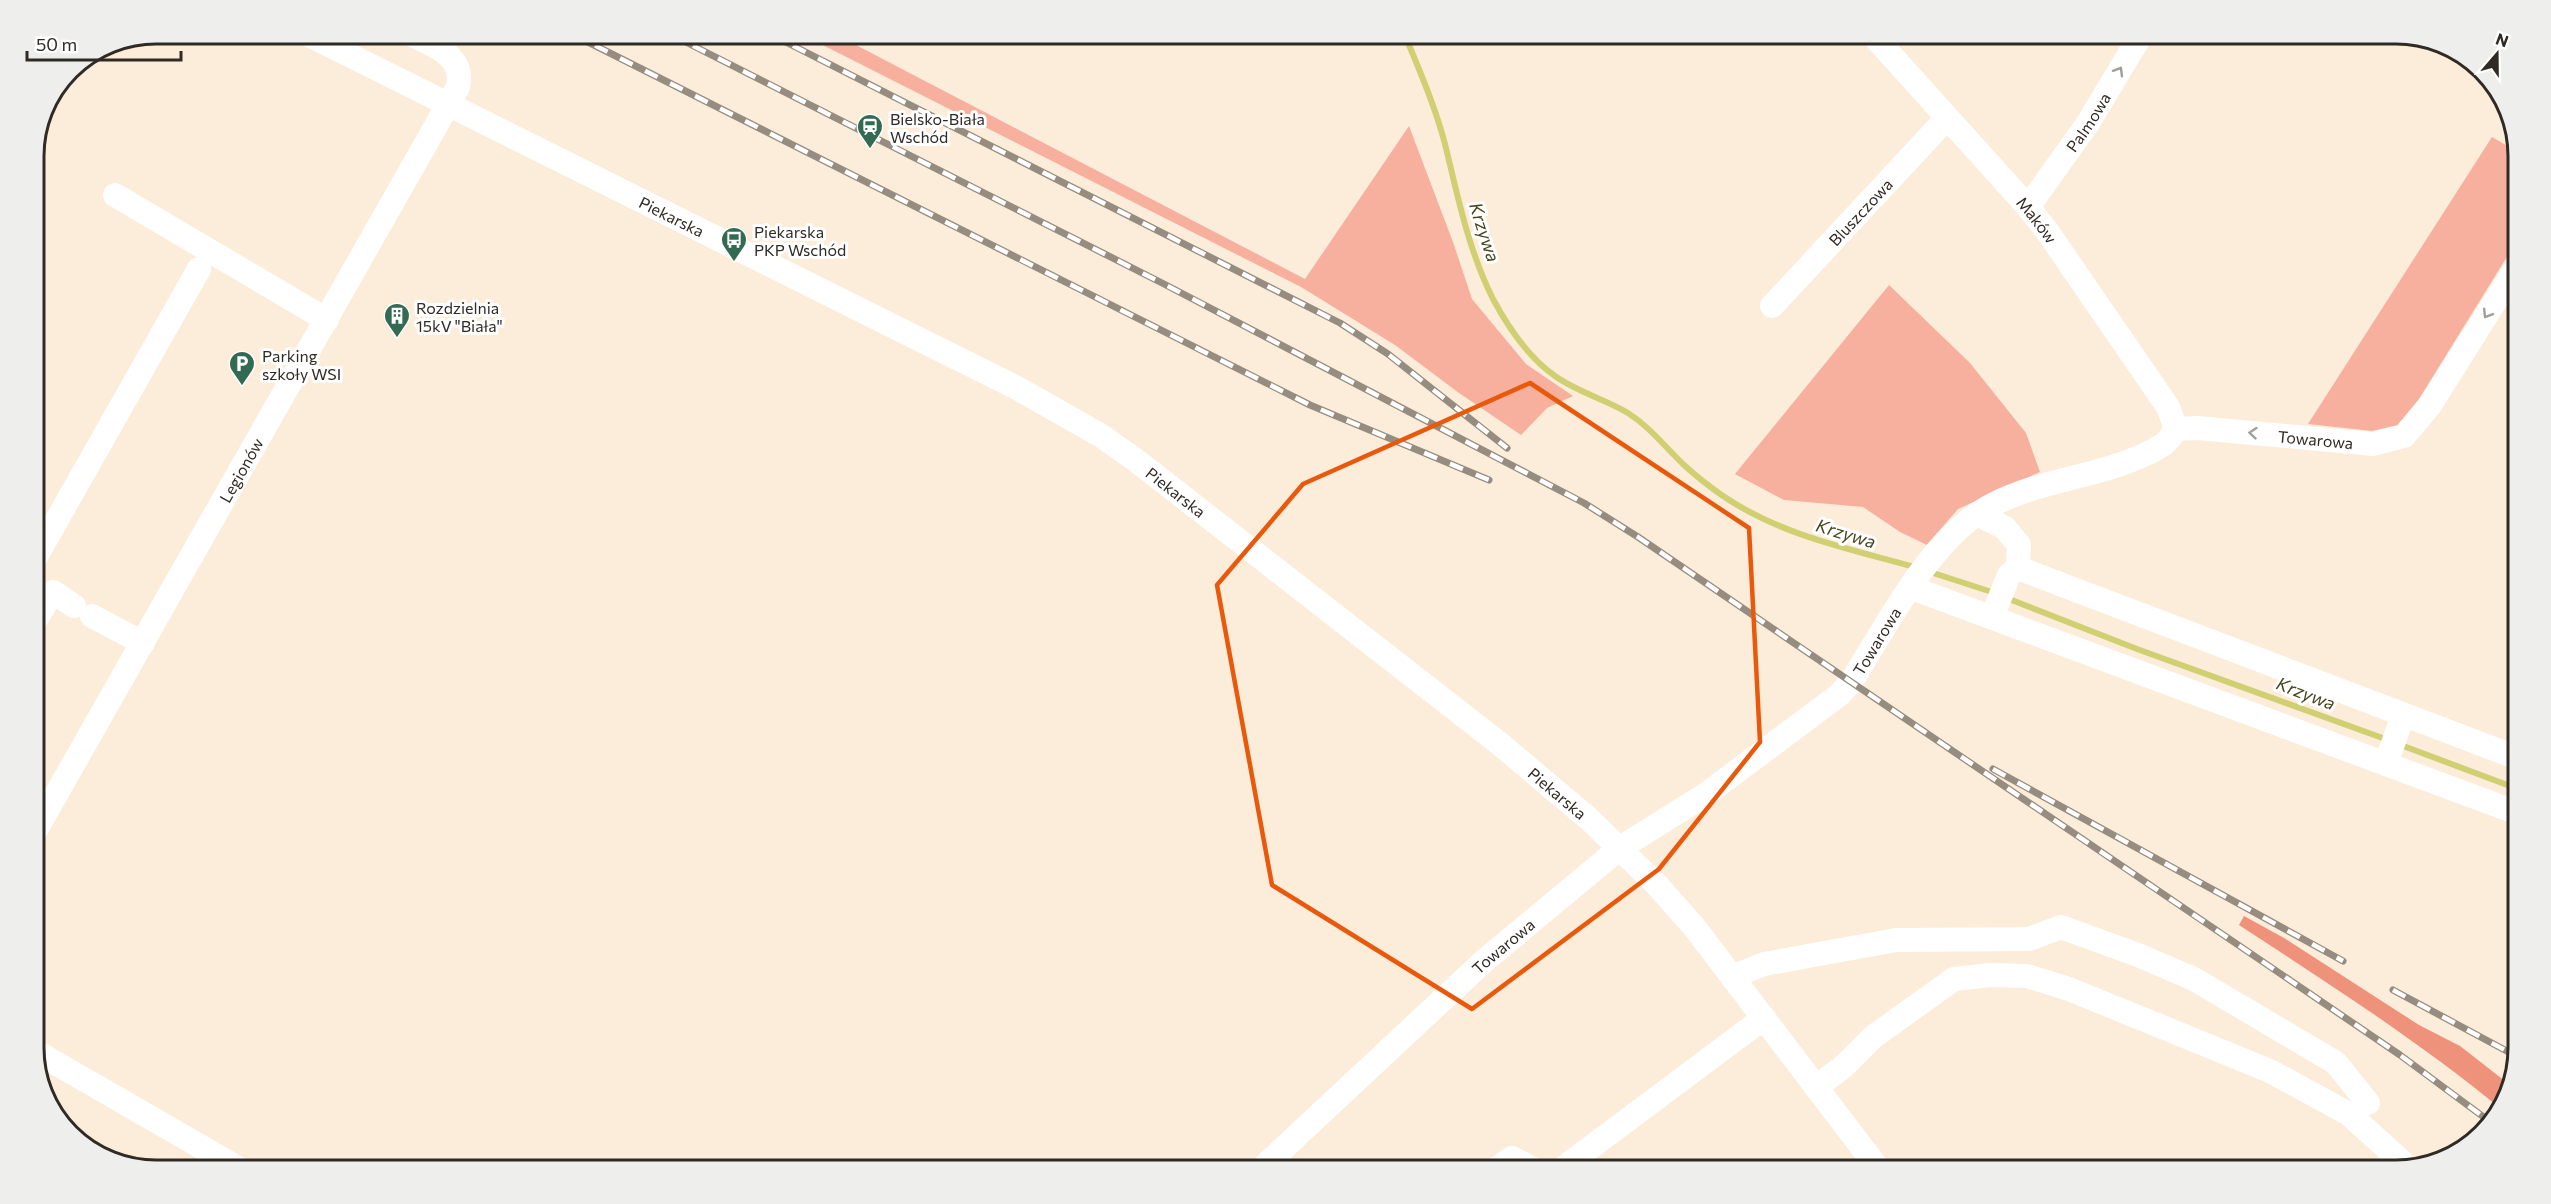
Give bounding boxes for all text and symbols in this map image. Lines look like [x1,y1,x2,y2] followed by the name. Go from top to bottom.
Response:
[27,24,182,62] scale bar
[2467,24,2527,84] north arrow
[2493,28,2511,50] text: N
[36,33,77,55] text: 50 m
[2112,67,2124,77] one-way arrow
[2061,89,2114,155] street label: Palmowa
[890,109,985,146] place label: Bielsko-Biała Wschód
[855,112,885,150] station icon: Bielsko-Biała Wschód
[1824,174,1896,249] street label: Bluszczowa
[636,192,708,240] street label: Piekarska
[2013,192,2062,246] street label: Maków
[1465,200,1505,264] water label: Krzywa
[754,222,846,259] place label: Piekarska PKP Wschód
[719,225,749,263] bus stop icon: Piekarska PKP Wschód
[416,298,503,335] place label: Rozdzielnia 15kV "Biała"
[382,301,412,339] building icon: Rozdzielnia 15kV "Biała"
[2482,308,2494,318] one-way arrow
[262,346,341,383] place label: Parking szkoły WSI
[227,349,257,387] parking icon: Parking szkoły WSI
[2277,426,2354,452] street label: Towarowa
[2248,427,2257,440] one-way arrow
[215,434,266,506] street label: Legionów
[1143,463,1210,521] street label: Piekarska
[1814,514,1878,552] water label: Krzywa
[1848,603,1904,678] street label: Towarowa
[2273,672,2339,714] water label: Krzywa
[1525,763,1591,823] street label: Piekarska
[1468,914,1538,977] street label: Towarowa

